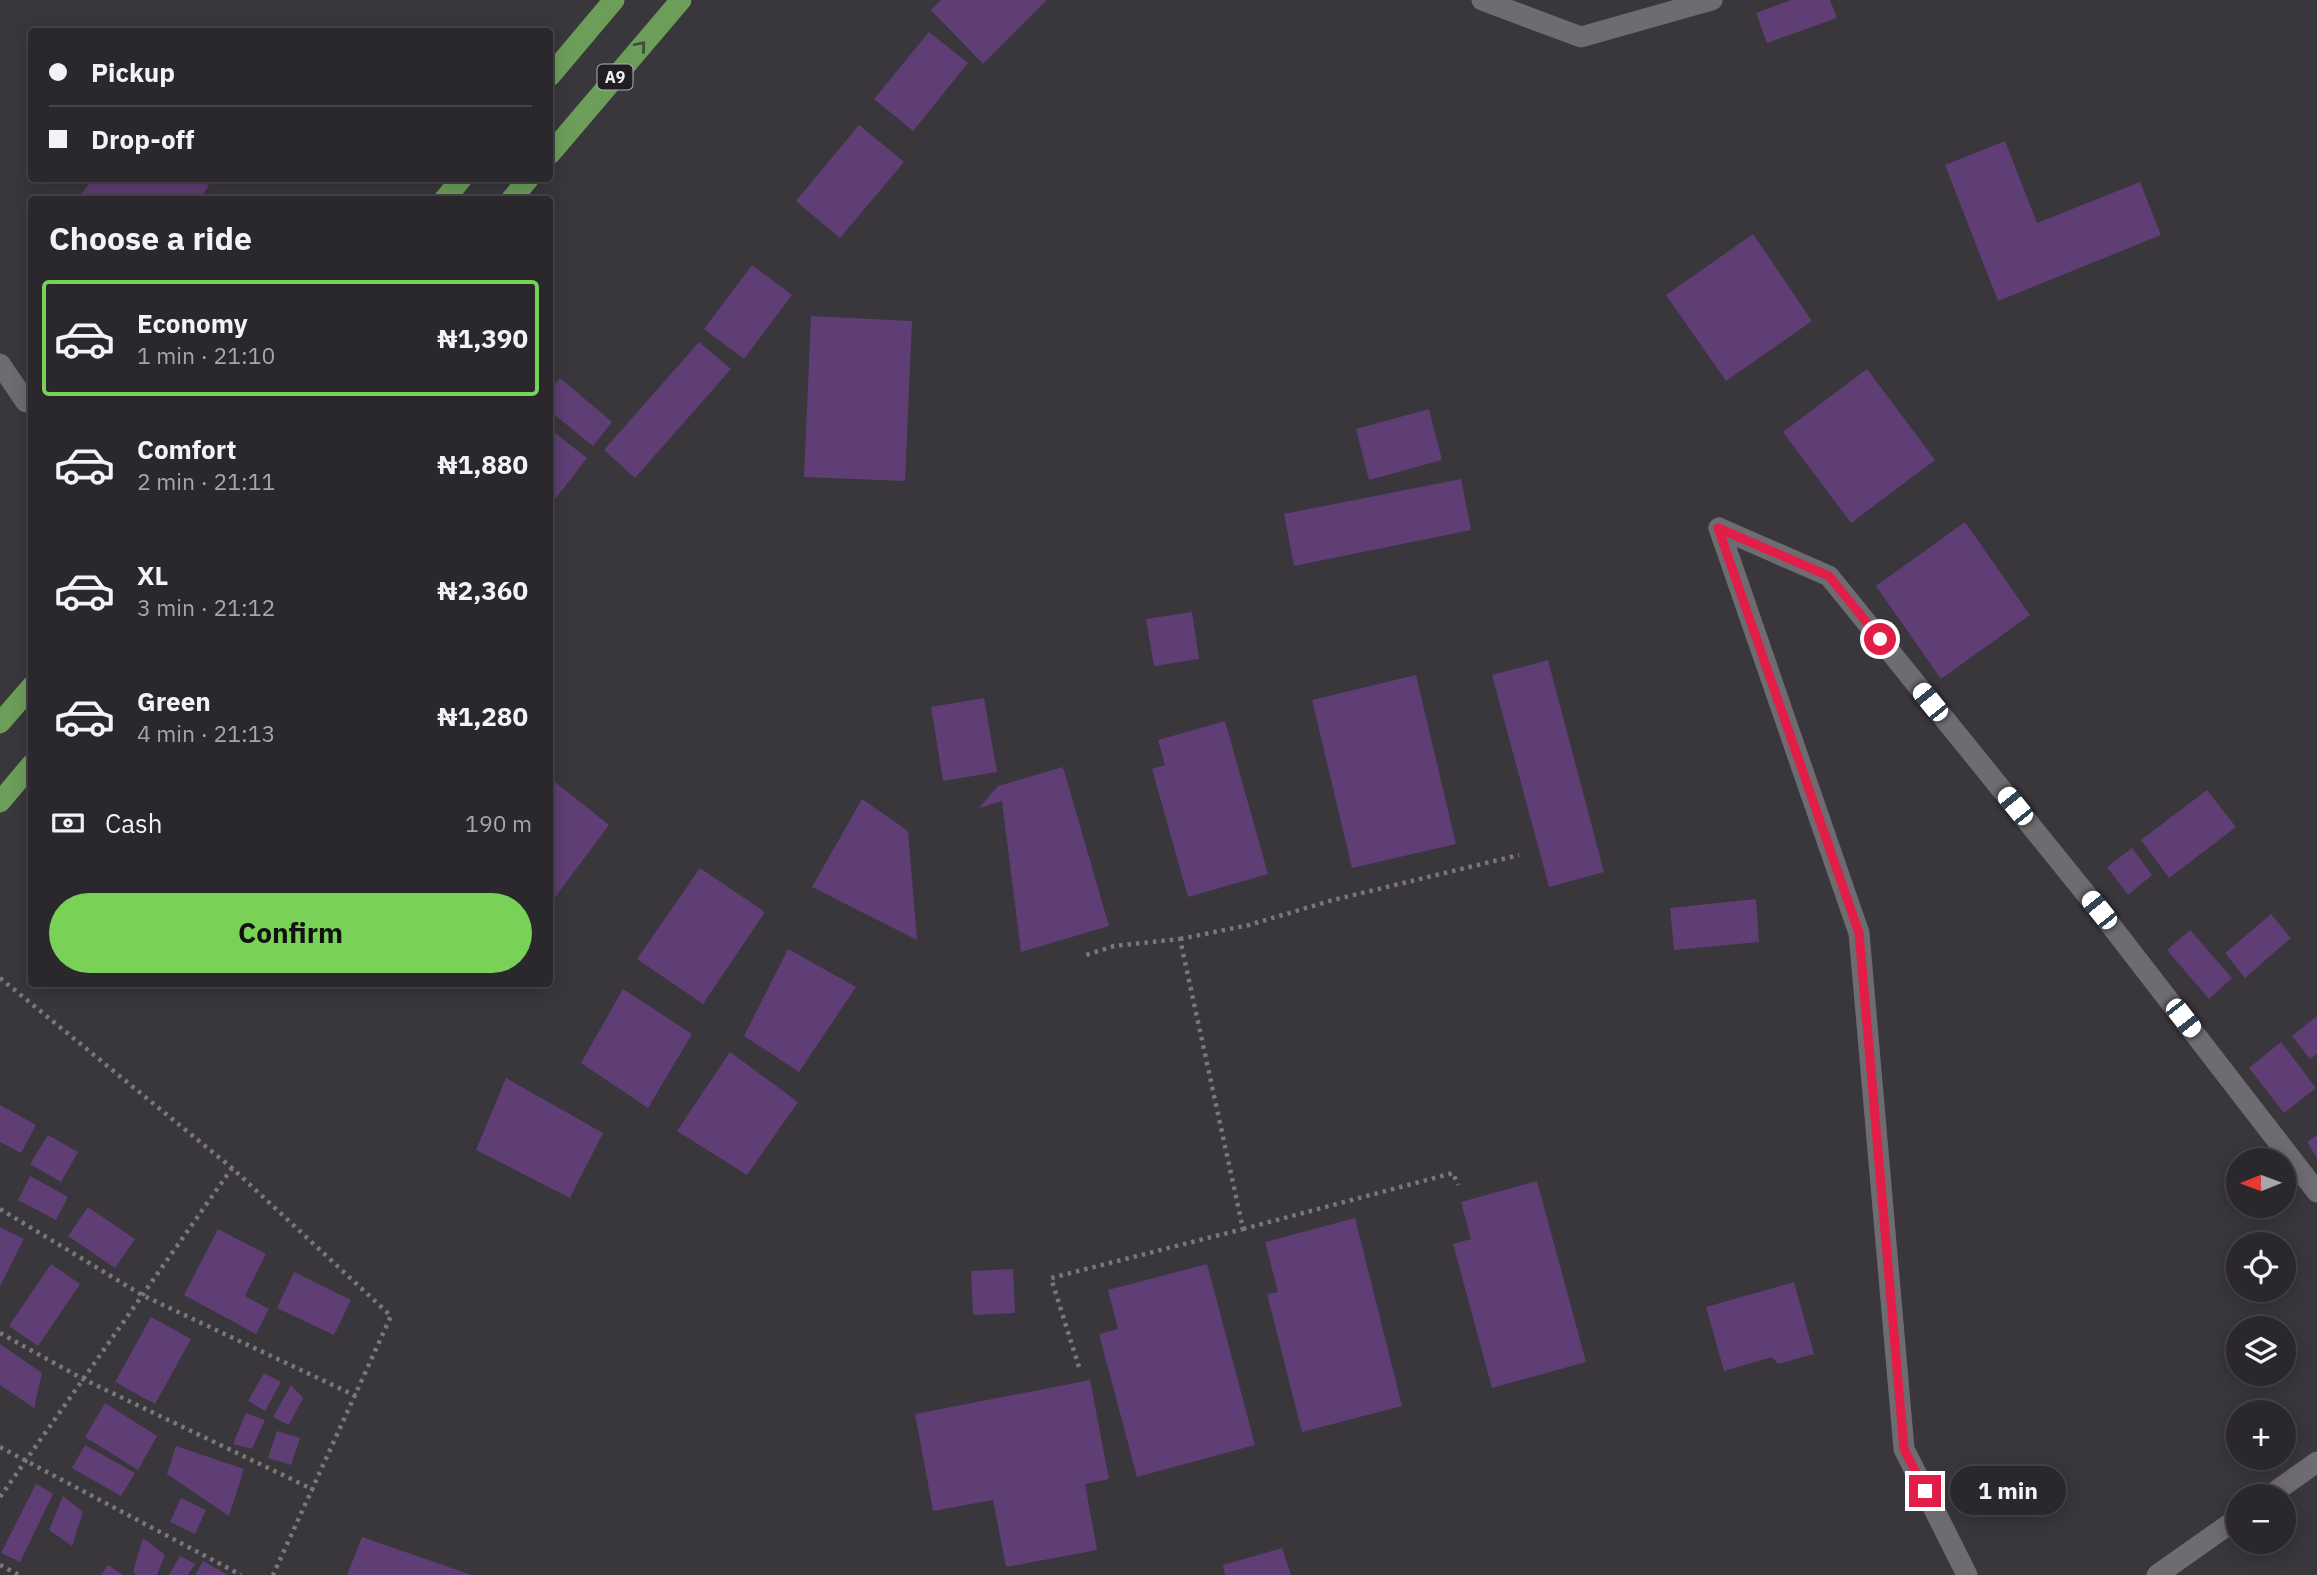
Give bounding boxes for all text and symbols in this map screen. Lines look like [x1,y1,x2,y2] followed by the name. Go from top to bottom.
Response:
[633,42,645,55] one-way arrow
[91,55,175,89] text: Pickup
[598,64,632,90] road number: A9
[91,122,194,156] text: Drop-off
[49,217,252,259] text: Choose a ride
[137,306,248,340] text: Economy
[53,307,116,370] icon: car
[437,321,528,355] text: ₦1,390
[137,340,275,370] text: 1 min · 21:10
[137,432,236,466] text: Comfort
[53,433,116,496] icon: car
[437,447,528,481] text: ₦1,880
[137,466,275,496] text: 2 min · 21:11
[137,558,168,592] text: XL
[53,559,116,622] icon: car
[437,573,528,607] text: ₦2,360
[137,592,275,622] text: 3 min · 21:12
[1864,623,1896,655] route start
[1909,679,1952,725] car
[137,684,211,718] text: Green
[53,685,116,748] icon: car
[437,699,528,733] text: ₦1,280
[137,718,275,748] text: 4 min · 21:13
[1994,783,2037,829] car
[49,804,87,842] icon: cash
[105,806,162,840] text: Cash
[465,808,532,838] text: 190 m
[2078,887,2121,933] car
[49,893,532,973] button: Confirm
[2162,995,2205,1041] car
[2226,1148,2296,1218] north arrow
[2226,1148,2296,1554] map controls
[2226,1232,2296,1302] button: locate
[2226,1316,2296,1386] button: layers
[2226,1400,2296,1470] button: +
[1950,1466,2065,1516] callout: 1 min
[1909,1475,1941,1507] route end
[1978,1475,2038,1505] text: 1 min
[2226,1484,2296,1554] button: −

